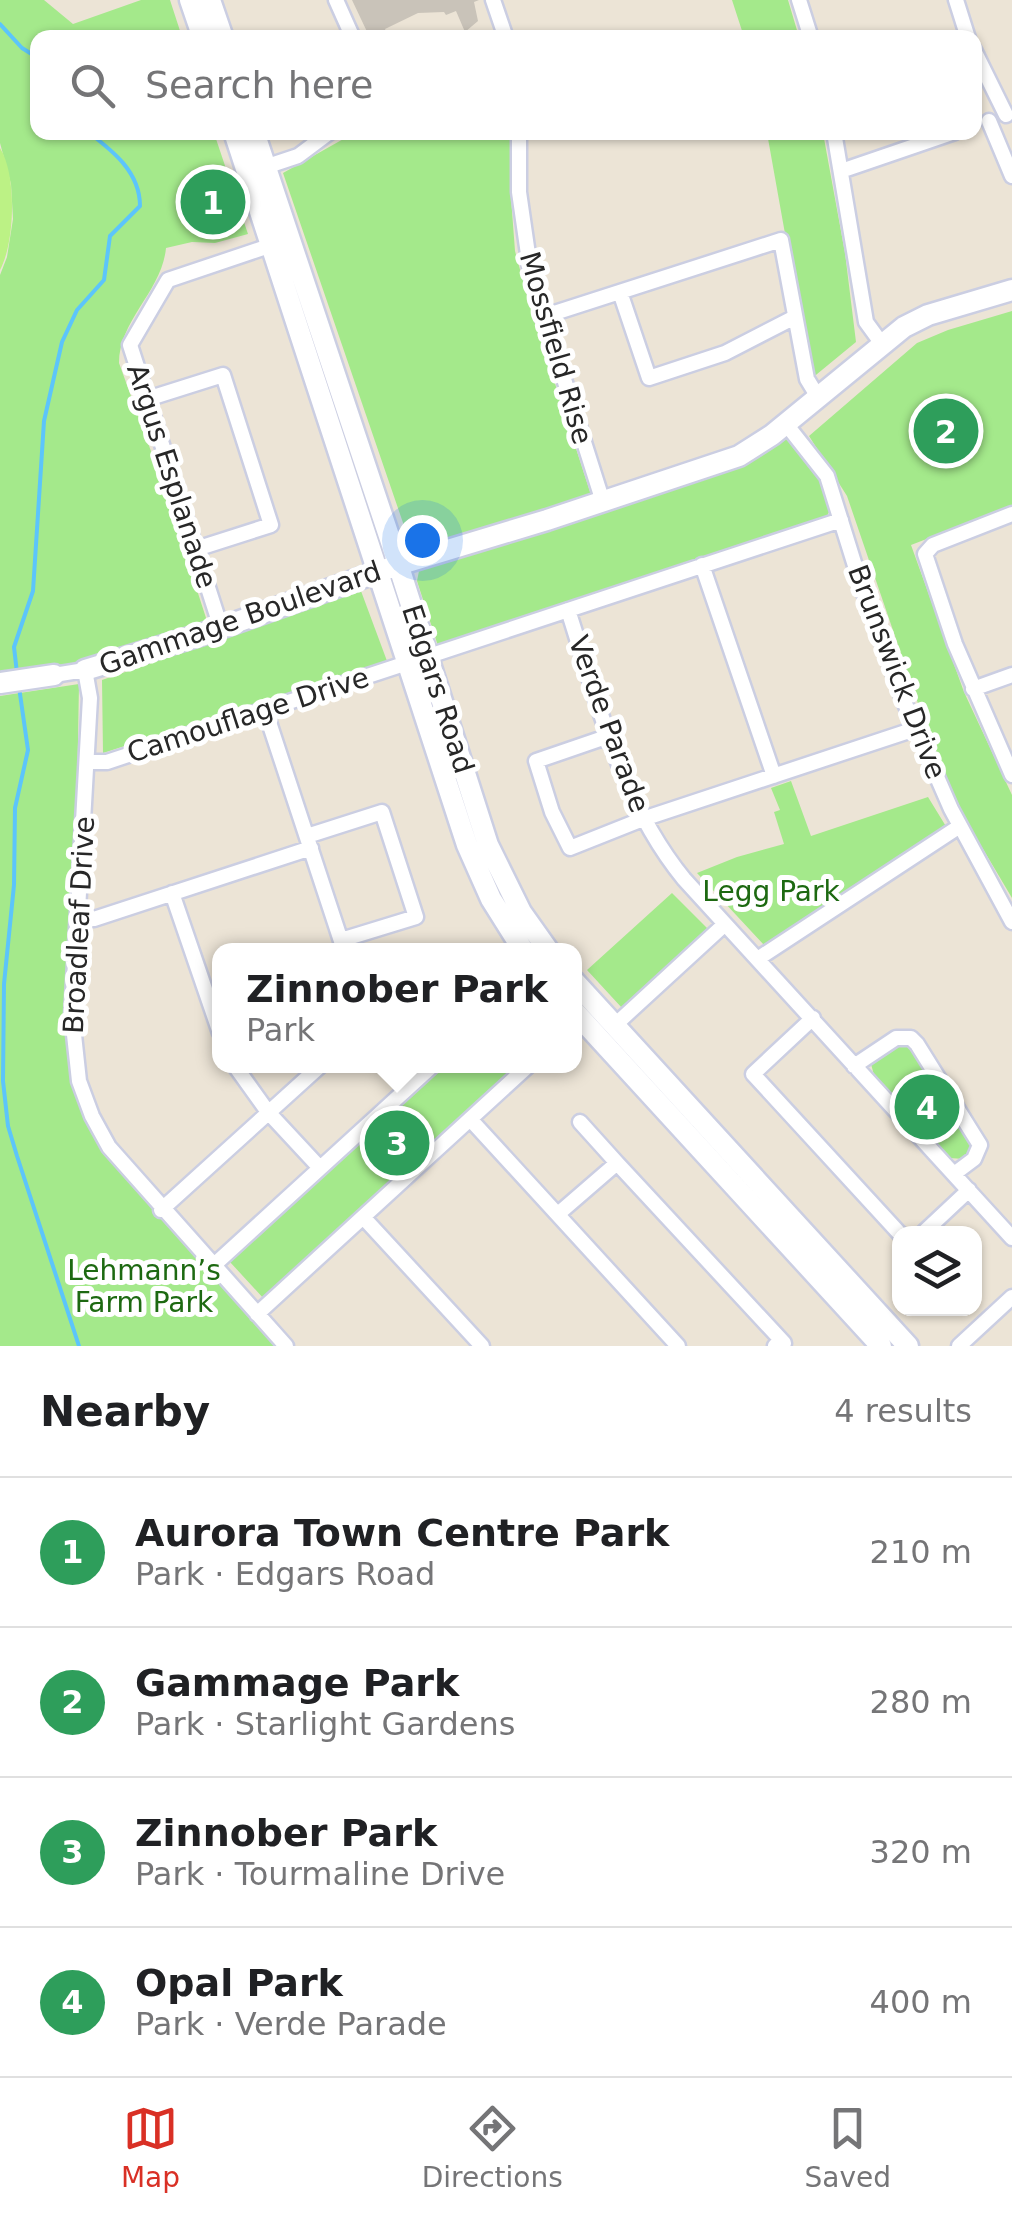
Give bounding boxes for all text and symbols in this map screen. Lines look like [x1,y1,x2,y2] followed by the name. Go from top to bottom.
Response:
[30,30,982,140] search box
[65,58,120,113] icon: search
[145,63,373,107] text: Search here
[180,164,246,240] pin: 1
[513,248,599,448] street label: Mossfield Rise
[120,360,224,592] street label: Argus Esplanade
[914,394,978,468] pin: 2
[397,515,448,566] your location
[95,554,385,682] street label: Gammage Boulevard
[841,560,953,784] street label: Brunswick Drive
[395,600,481,778] street label: Edgars Road
[562,631,656,817] street label: Verde Parade
[123,660,373,770] street label: Camouflage Drive
[57,815,101,1035] street label: Broadleaf Drive
[702,875,840,908] park label: Legg Park
[212,943,582,1073] popup
[246,967,548,1011] text: Zinnober Park
[246,1011,315,1049] text: Park
[894,1070,960,1144] pin: 4
[364,1106,430,1180] pin: 3
[892,1226,982,1316] map controls
[892,1226,982,1316] button: layers
[67,1254,221,1319] park label: Lehmann’s Farm Park
[40,1387,210,1436] text: Nearby
[834,1392,972,1430] text: 4 results
[135,1511,669,1555] text: Aurora Town Centre Park
[61,1533,84,1571] text: 1
[870,1533,972,1571] text: 210 m
[135,1555,435,1593] text: Park · Edgars Road
[135,1661,459,1705] text: Gammage Park
[61,1683,84,1721] text: 2
[870,1683,972,1721] text: 280 m
[135,1705,515,1743] text: Park · Starlight Gardens
[135,1811,437,1855] text: Zinnober Park
[61,1833,84,1871] text: 3
[870,1833,972,1871] text: 320 m
[135,1855,505,1893] text: Park · Tourmaline Drive
[135,1961,343,2005] text: Opal Park
[61,1983,84,2021] text: 4
[870,1983,972,2021] text: 400 m
[135,2005,447,2043] text: Park · Verde Parade
[121,2101,180,2194] tab: Map
[422,2101,563,2194] tab: Directions
[805,2101,891,2194] tab: Saved

